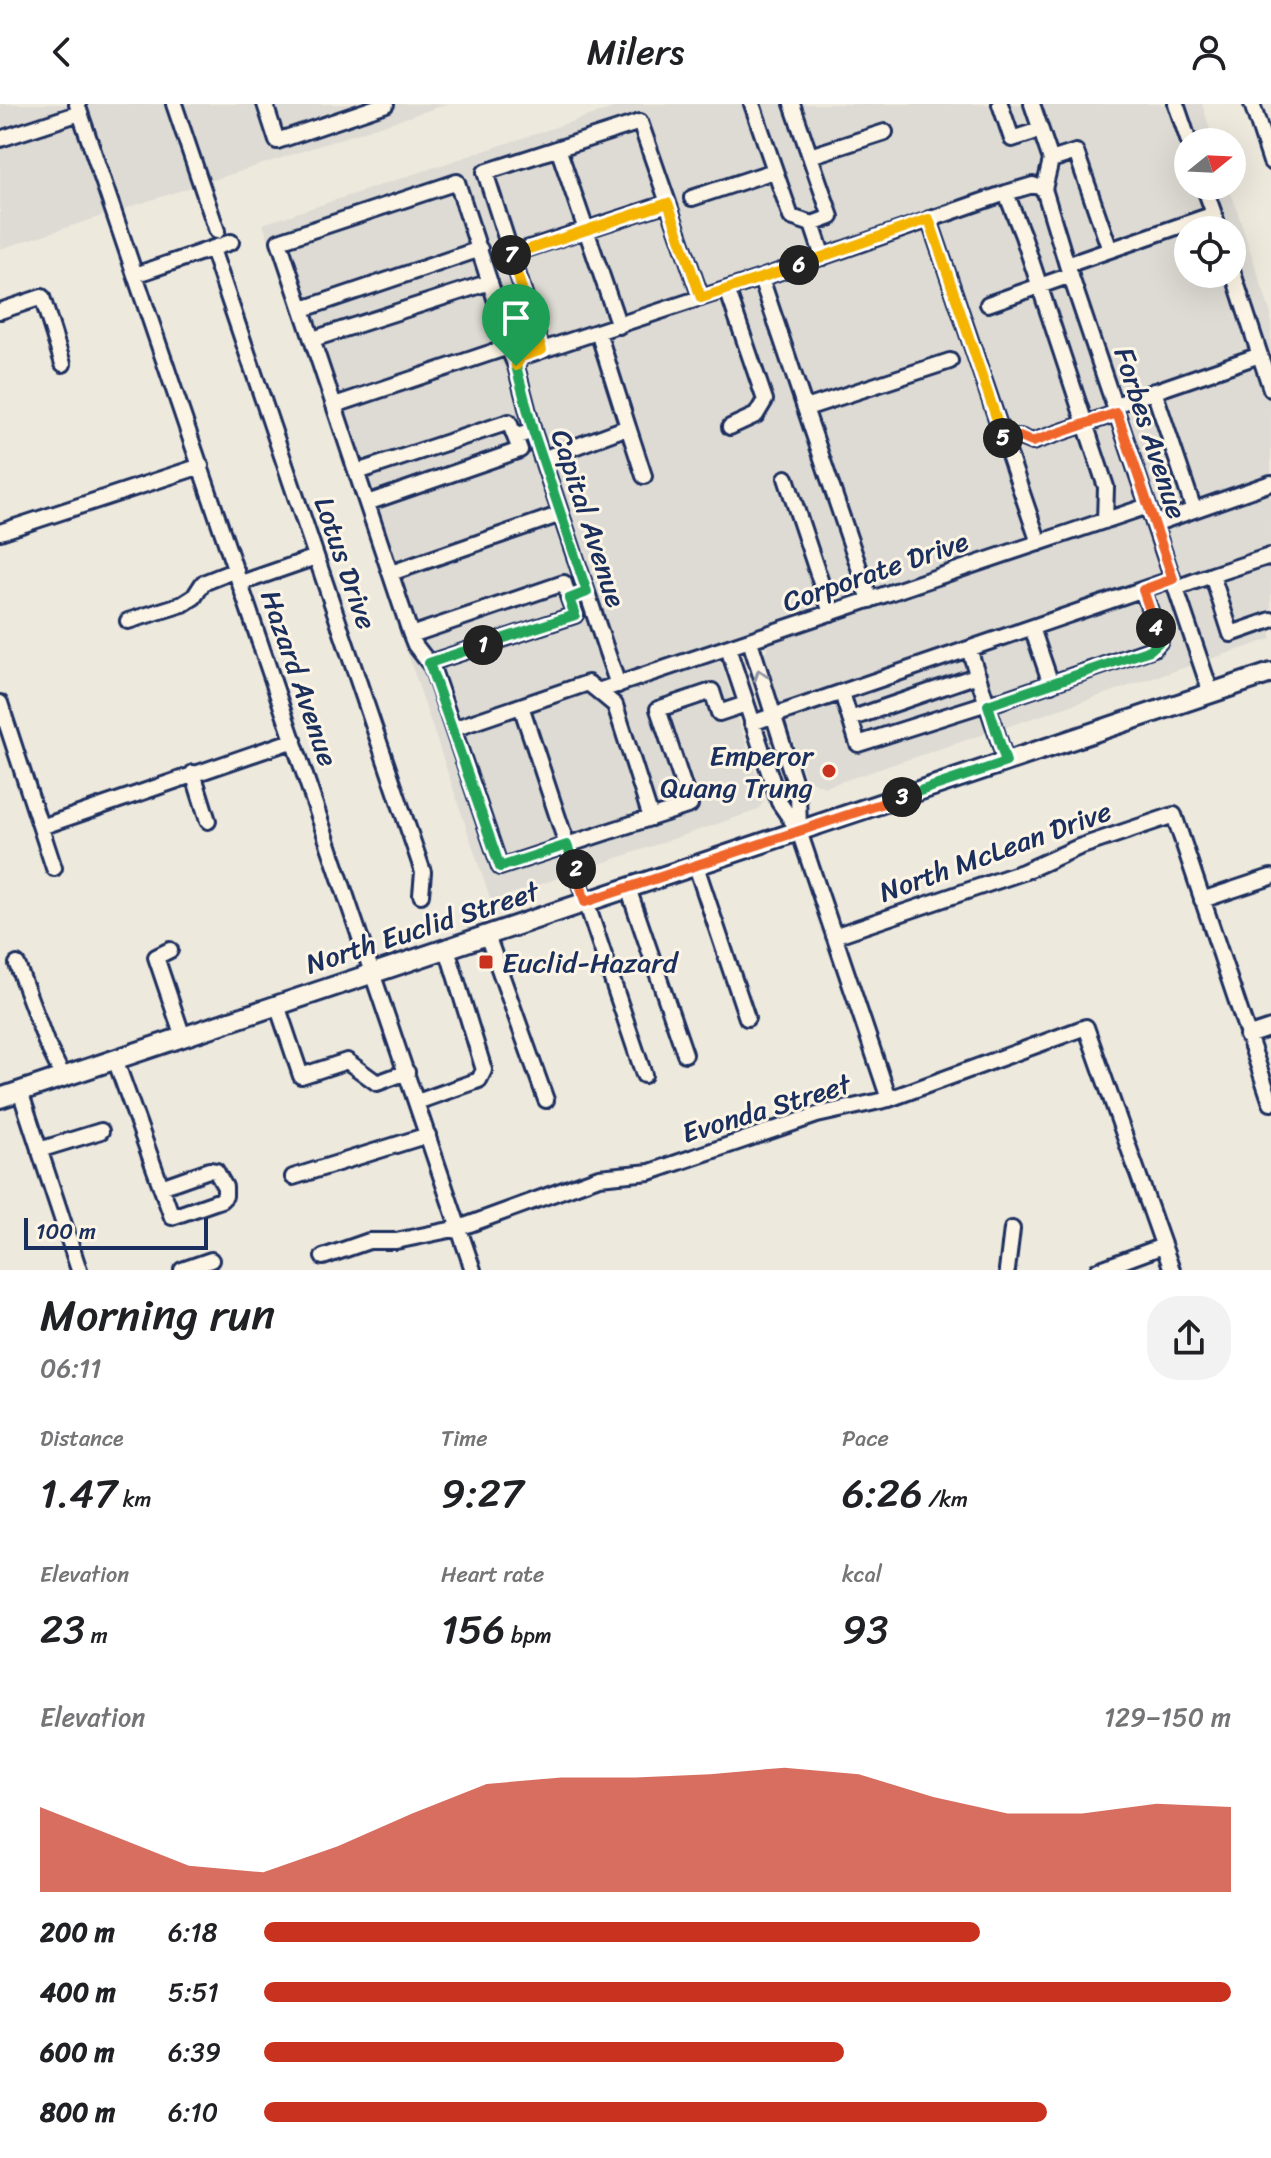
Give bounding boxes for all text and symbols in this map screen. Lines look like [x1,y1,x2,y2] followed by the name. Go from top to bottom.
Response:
[587,20,684,84] text: Milers
[40,30,84,74] icon: back
[1187,30,1231,74] icon: person
[1174,128,1246,200] north arrow
[1174,128,1246,288] map controls
[1174,216,1246,288] button: locate
[491,235,531,275] pin: 7
[505,235,517,274] text: 7
[779,245,819,285] pin: 6
[793,245,805,284] text: 6
[482,284,550,366] pin
[494,296,538,340] icon: arrive
[1100,341,1201,526] street label: Forbes Avenue
[983,418,1023,458] pin: 5
[996,418,1010,457] text: 5
[537,423,640,614] street label: Capital Avenue
[300,490,391,636] street label: Lotus Drive
[775,517,975,626] street label: Corporate Drive
[246,583,353,773] street label: Hazard Avenue
[1136,608,1176,648] pin: 4
[1149,608,1163,647] text: 4
[463,625,503,665] pin: 1
[478,625,488,664] text: 1
[754,668,770,682] one-way arrow
[660,731,815,812] place label: Emperor Quang Trung
[820,762,838,780] marker: Emperor Quang Trung
[882,777,922,817] pin: 3
[896,777,908,816] text: 3
[872,787,1118,916] street label: North McLean Drive
[556,849,596,889] pin: 2
[570,849,582,888] text: 2
[299,866,547,988] street label: North Euclid Street
[502,938,680,987] place label: Euclid-Hazard
[477,953,495,971] marker: Euclid-Hazard
[676,1059,858,1157] street label: Evonda Street
[36,1212,96,1251] text: 100 m
[24,1214,208,1250] scale bar
[40,1276,275,1354] text: Morning run
[1147,1296,1231,1380] button: share
[40,1345,101,1391] text: 06:11
[40,1419,124,1458] text: Distance
[441,1419,488,1458] text: Time
[842,1419,889,1458] text: Pace
[40,1458,117,1529] text: 1.47
[441,1458,524,1529] text: 9:27
[842,1458,923,1529] text: 6:26
[117,1480,151,1519] text: km
[923,1480,968,1519] text: /km
[40,1555,129,1594] text: Elevation
[441,1555,544,1594] text: Heart rate
[842,1555,882,1594] text: kcal
[40,1594,85,1665] text: 23
[441,1594,505,1665] text: 156
[842,1594,889,1665] text: 93
[85,1616,108,1655] text: m
[505,1616,552,1655] text: bpm
[40,1694,145,1740] text: Elevation
[1104,1694,1231,1740] text: 129–150 m
[40,1909,115,1955] text: 200 m
[168,1909,217,1955] text: 6:18
[40,1969,116,2015] text: 400 m
[168,1969,219,2015] text: 5:51
[40,2029,114,2075] text: 600 m
[168,2029,221,2075] text: 6:39
[40,2089,115,2135] text: 800 m
[168,2089,218,2135] text: 6:10

